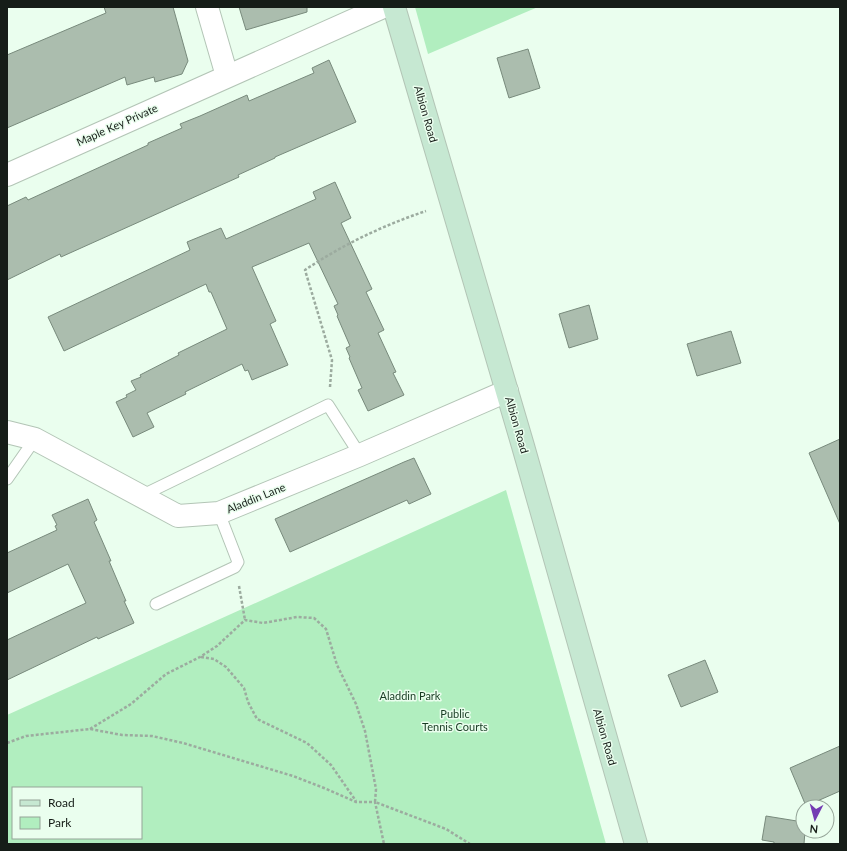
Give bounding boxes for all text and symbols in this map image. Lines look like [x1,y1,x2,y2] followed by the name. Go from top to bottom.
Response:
[412,84,441,144] street label: Albion Road
[74,101,160,148] street label: Maple Key Private
[503,395,532,455] street label: Albion Road
[224,480,287,515] street label: Aladdin Lane
[380,689,441,702] park label: Aladdin Park
[422,707,488,733] park label: Public Tennis Courts
[591,707,620,767] street label: Albion Road
[12,787,142,839] legend
[48,795,75,810] text: Road
[795,799,835,839] north arrow
[48,815,72,830] text: Park
[809,823,819,836] text: N

